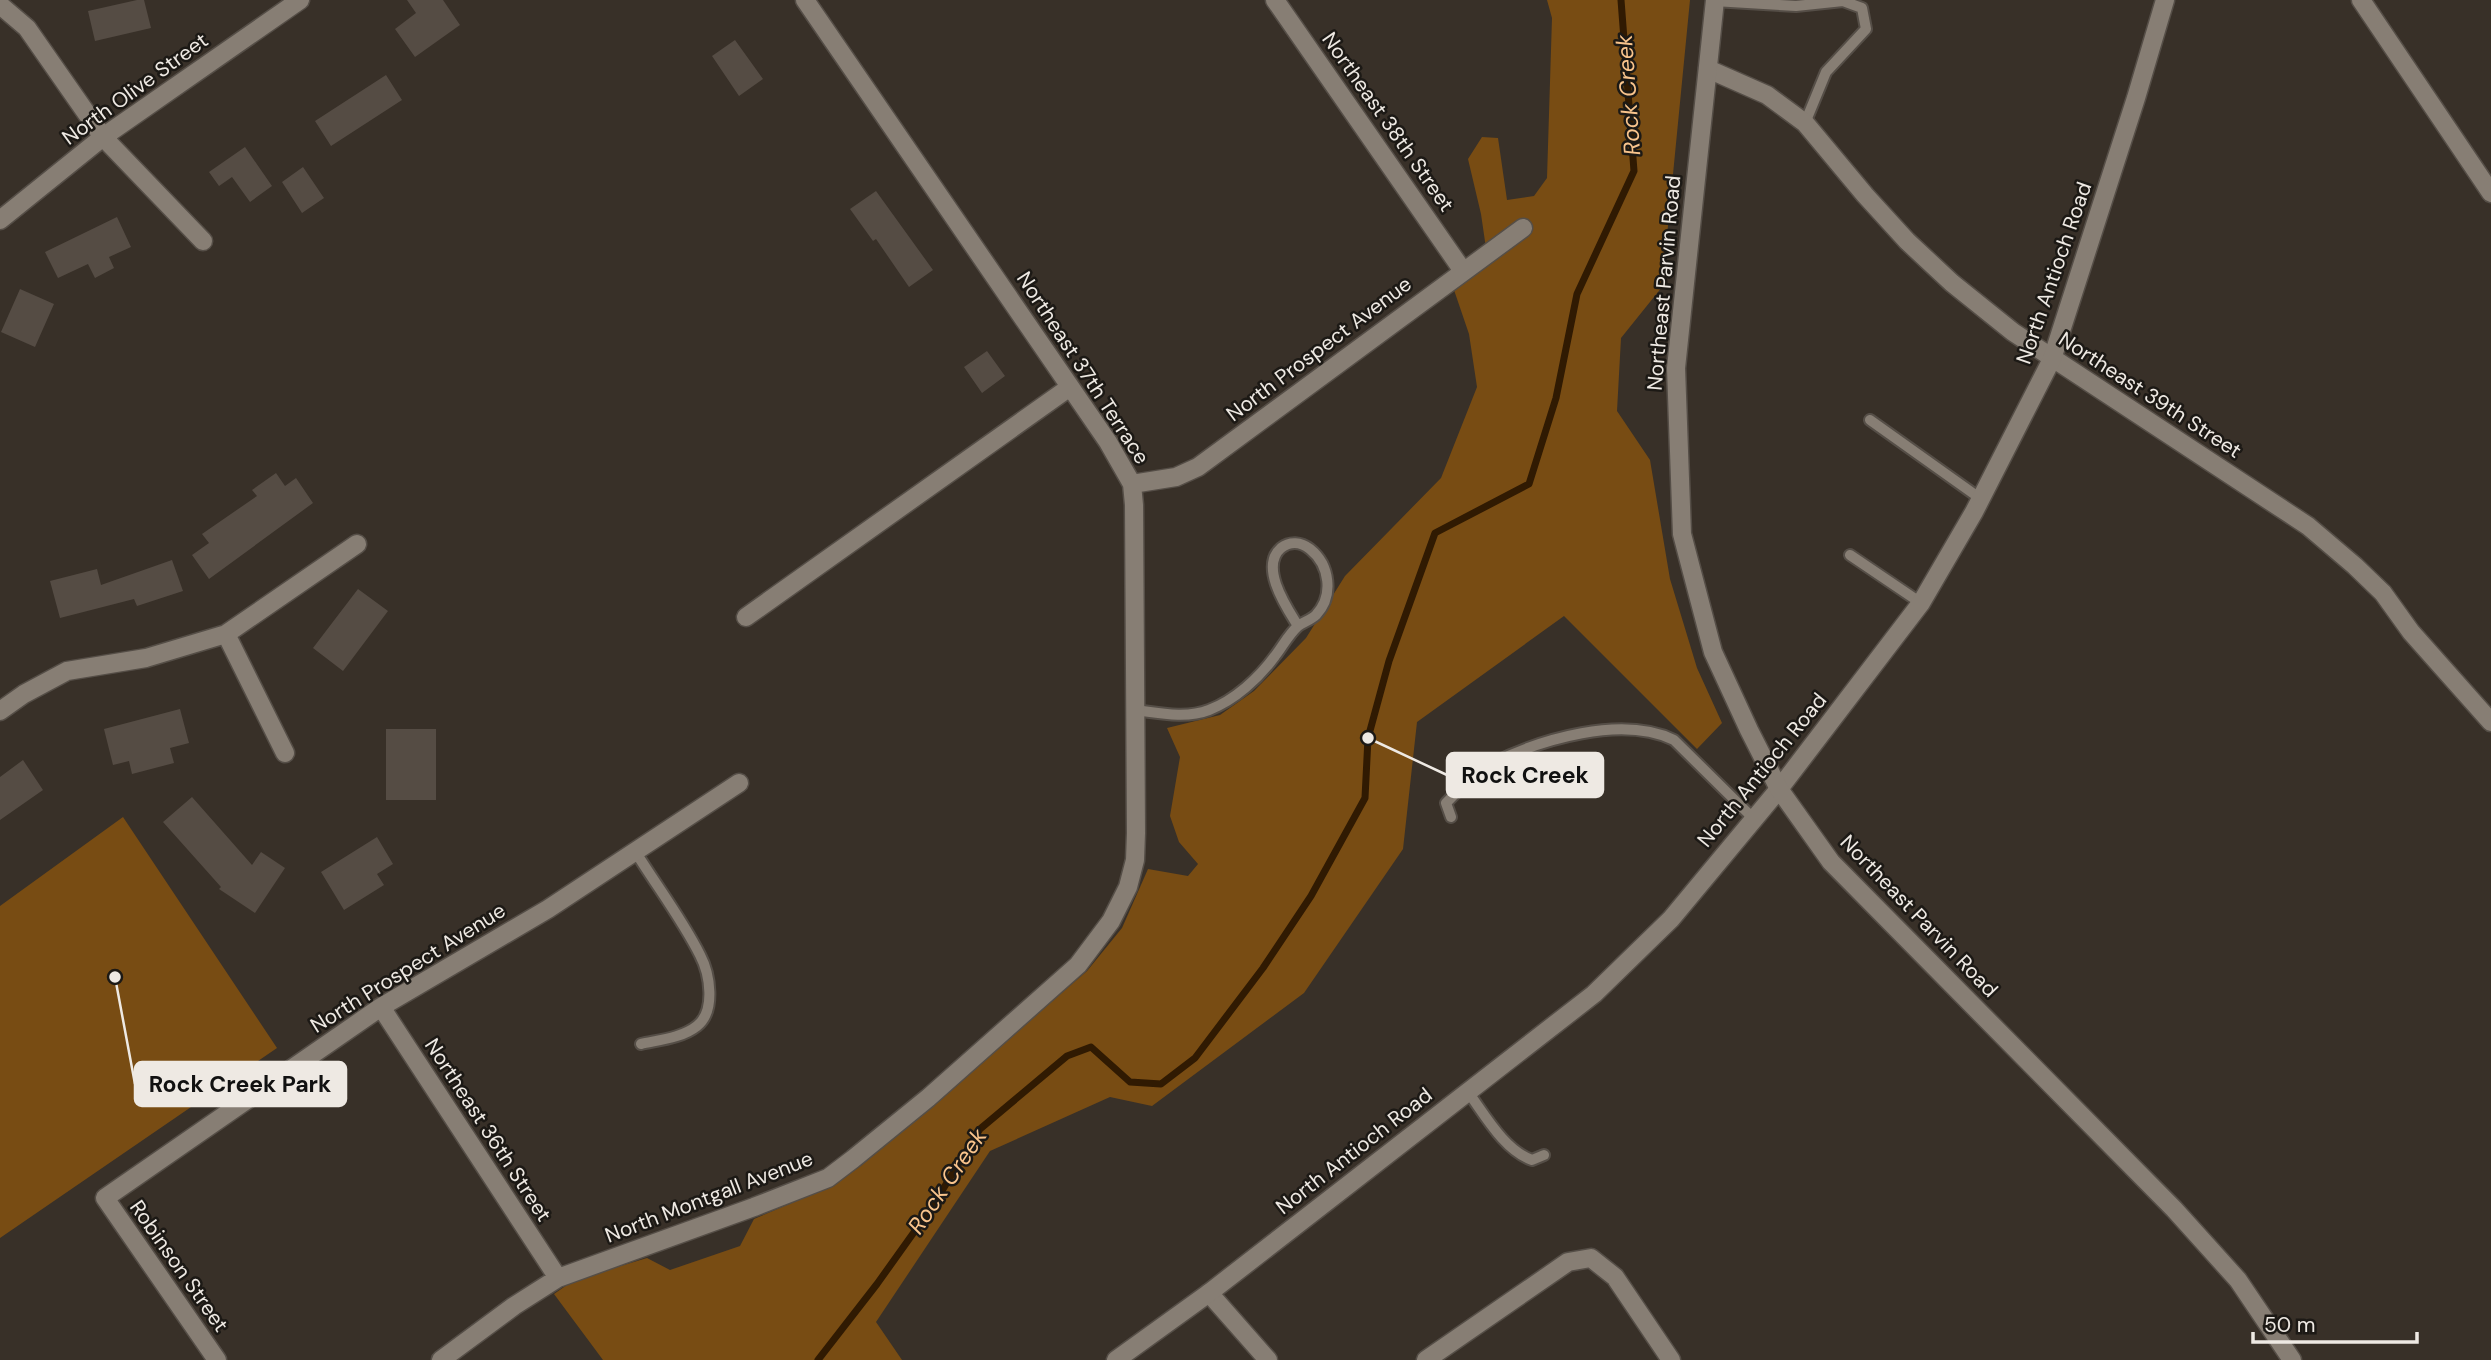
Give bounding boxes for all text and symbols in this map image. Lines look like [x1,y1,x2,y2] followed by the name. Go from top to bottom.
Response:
[56,26,214,152] street label: North Olive Street
[1315,27,1461,217] street label: Northeast 38th Street
[1609,33,1647,157] water label: Rock Creek
[1641,174,1687,392] street label: Northeast Parvin Road
[2010,178,2098,368] street label: North Antioch Road
[1010,266,1156,470] street label: Northeast 37th Terrace
[1221,270,1417,428] street label: North Prospect Avenue
[2053,325,2247,465] street label: Northeast 39th Street
[1691,687,1833,853] street label: North Antioch Road
[1447,753,1603,797] callout: Rock Creek
[1461,760,1589,790] text: Rock Creek
[1834,829,2004,1003] street label: Northeast Parvin Road
[305,896,511,1040] street label: North Prospect Avenue
[418,1033,558,1227] street label: Northeast 36th Street
[135,1062,346,1106] callout: Rock Creek Park
[149,1069,331,1099] text: Rock Creek Park
[1270,1081,1438,1221] street label: North Antioch Road
[901,1122,993,1240] water label: Rock Creek
[601,1144,817,1250] street label: North Montgall Avenue
[123,1195,235,1337] street label: Robinson Street
[2253,1300,2418,1344] scale bar
[2264,1311,2315,1339] text: 50 m

